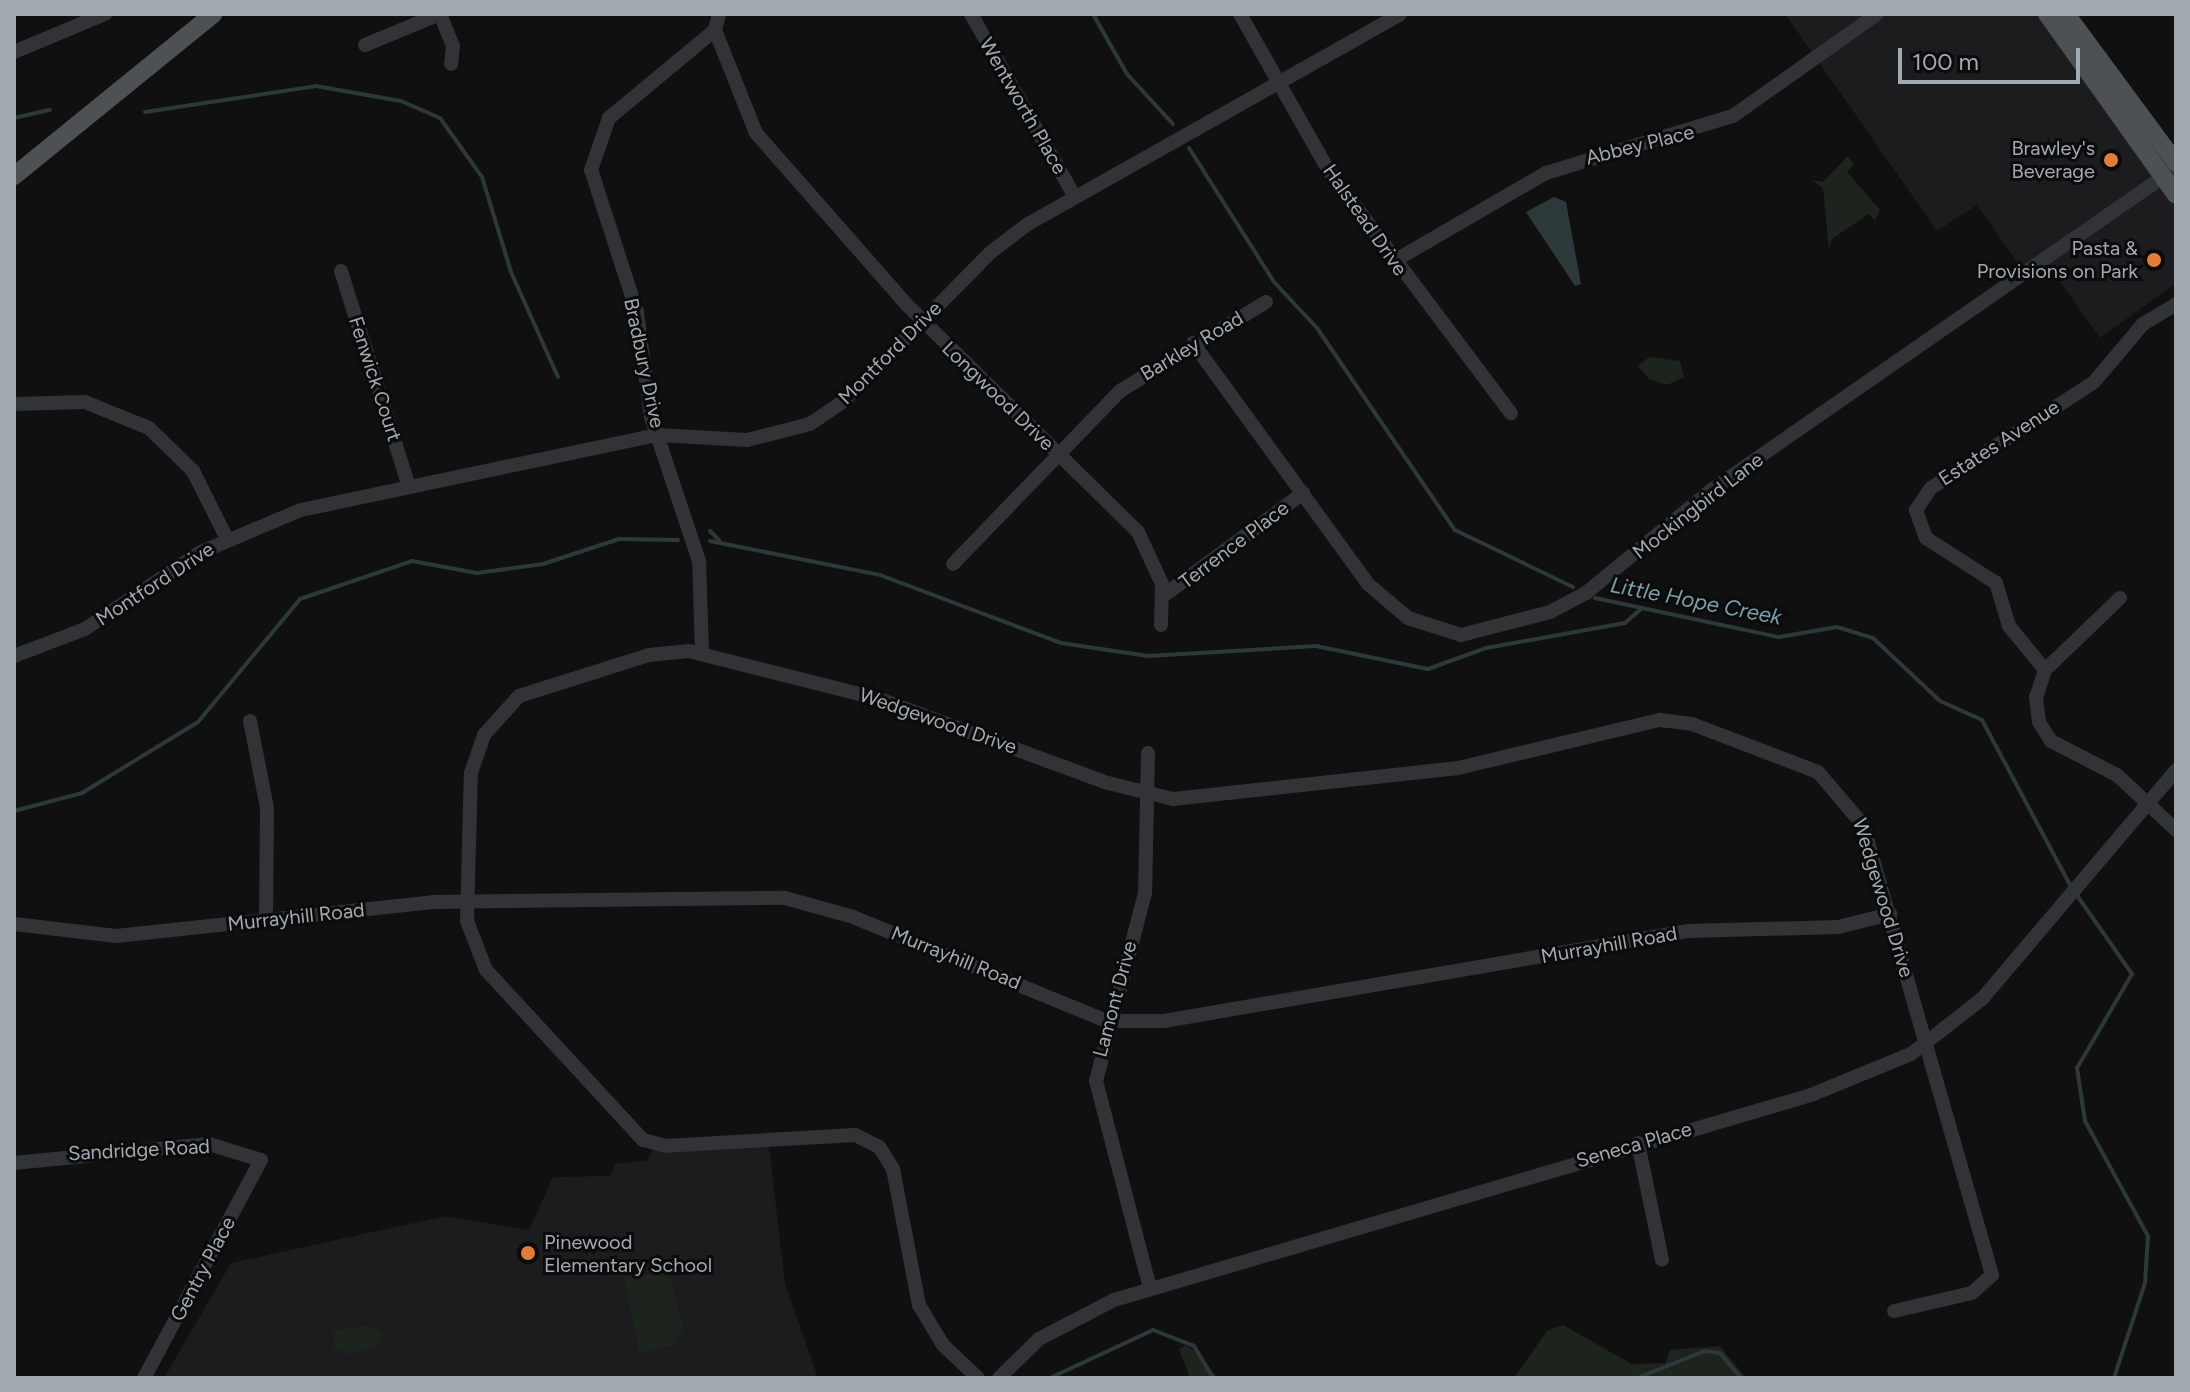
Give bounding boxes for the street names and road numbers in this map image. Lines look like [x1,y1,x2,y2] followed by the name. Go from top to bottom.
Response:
[974,34,1072,178] street label: Wentworth Place
[1583,120,1697,170] street label: Abbey Place
[1318,160,1412,280] street label: Halstead Drive
[619,296,669,430] street label: Bradbury Drive
[833,296,947,410] street label: Montford Drive
[1136,306,1248,386] street label: Barkley Road
[344,313,406,445] street label: Fenwick Court
[937,337,1059,455] street label: Longwood Drive
[1934,395,2064,491] street label: Estates Avenue
[1628,448,1768,564] street label: Mockingbird Lane
[1174,496,1294,594] street label: Terrence Place
[92,537,218,631] street label: Montford Drive
[856,683,1020,759] street label: Wedgewood Drive
[1847,816,1919,980] street label: Wedgewood Drive
[226,898,366,936] street label: Murrayhill Road
[888,921,1024,995] street label: Murrayhill Road
[1539,921,1679,969] street label: Murrayhill Road
[1088,938,1142,1060] street label: Lamont Drive
[1573,1117,1695,1173] street label: Seneca Place
[67,1134,211,1166] street label: Sandridge Road
[165,1213,241,1325] street label: Gentry Place

